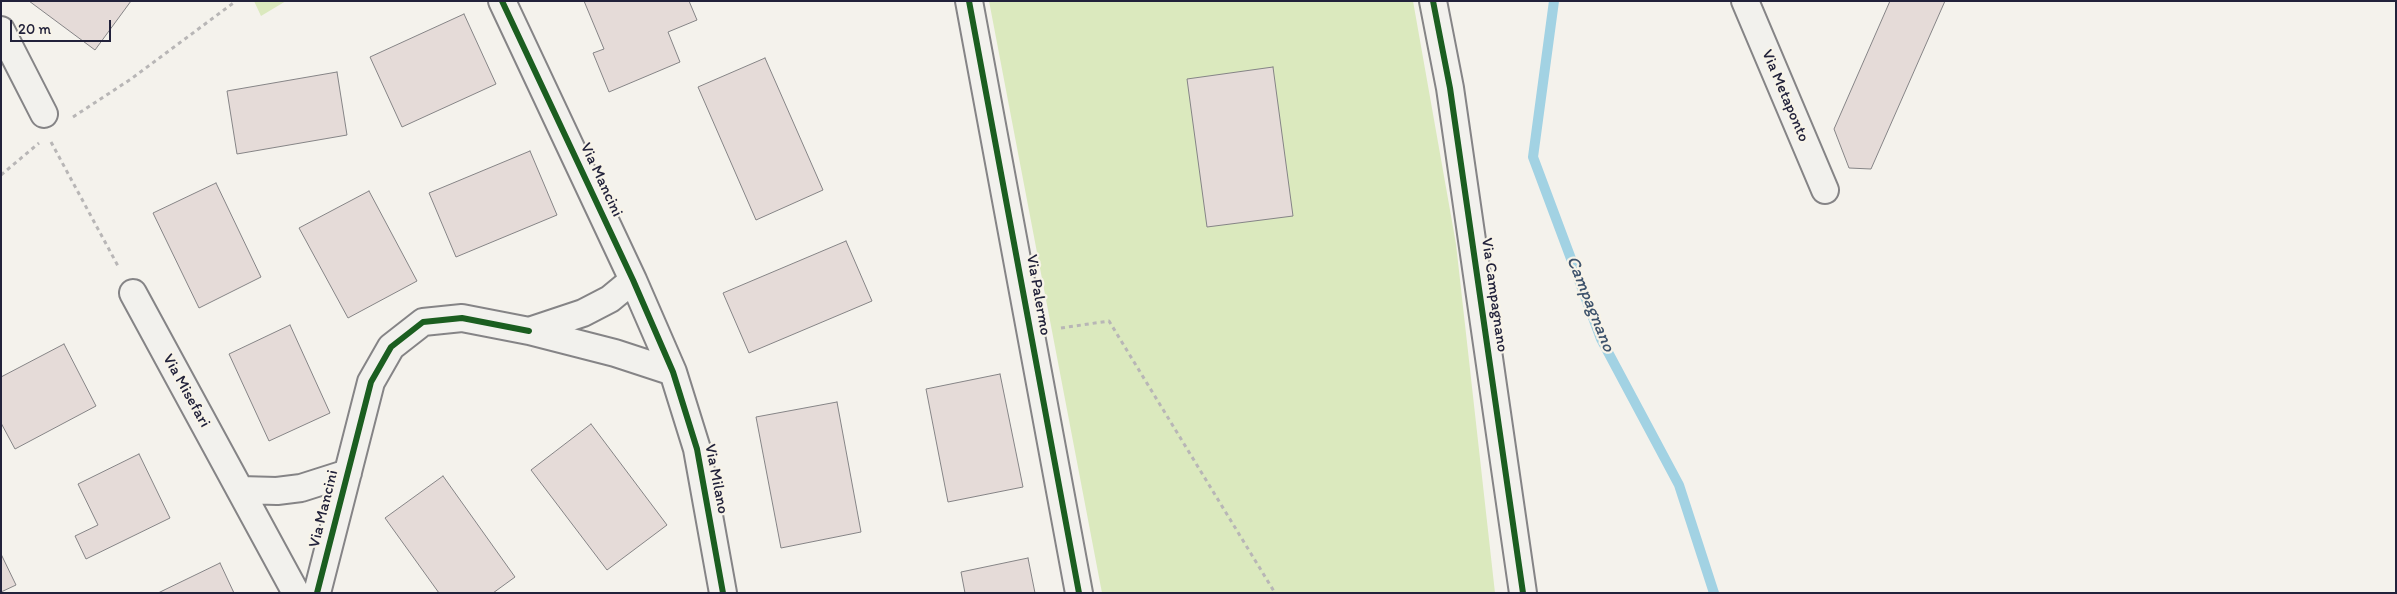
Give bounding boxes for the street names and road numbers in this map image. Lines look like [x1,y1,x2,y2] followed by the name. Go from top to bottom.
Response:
[1757,47,1813,145] street label: Via Metaponto
[576,140,626,220] street label: Via Mancini
[1476,237,1512,353] street label: Via Campagnano
[1021,253,1055,337] street label: Via Palermo
[158,351,214,431] street label: Via Misefari
[700,442,732,516] street label: Via Milano
[305,468,343,550] street label: Via Mancini

